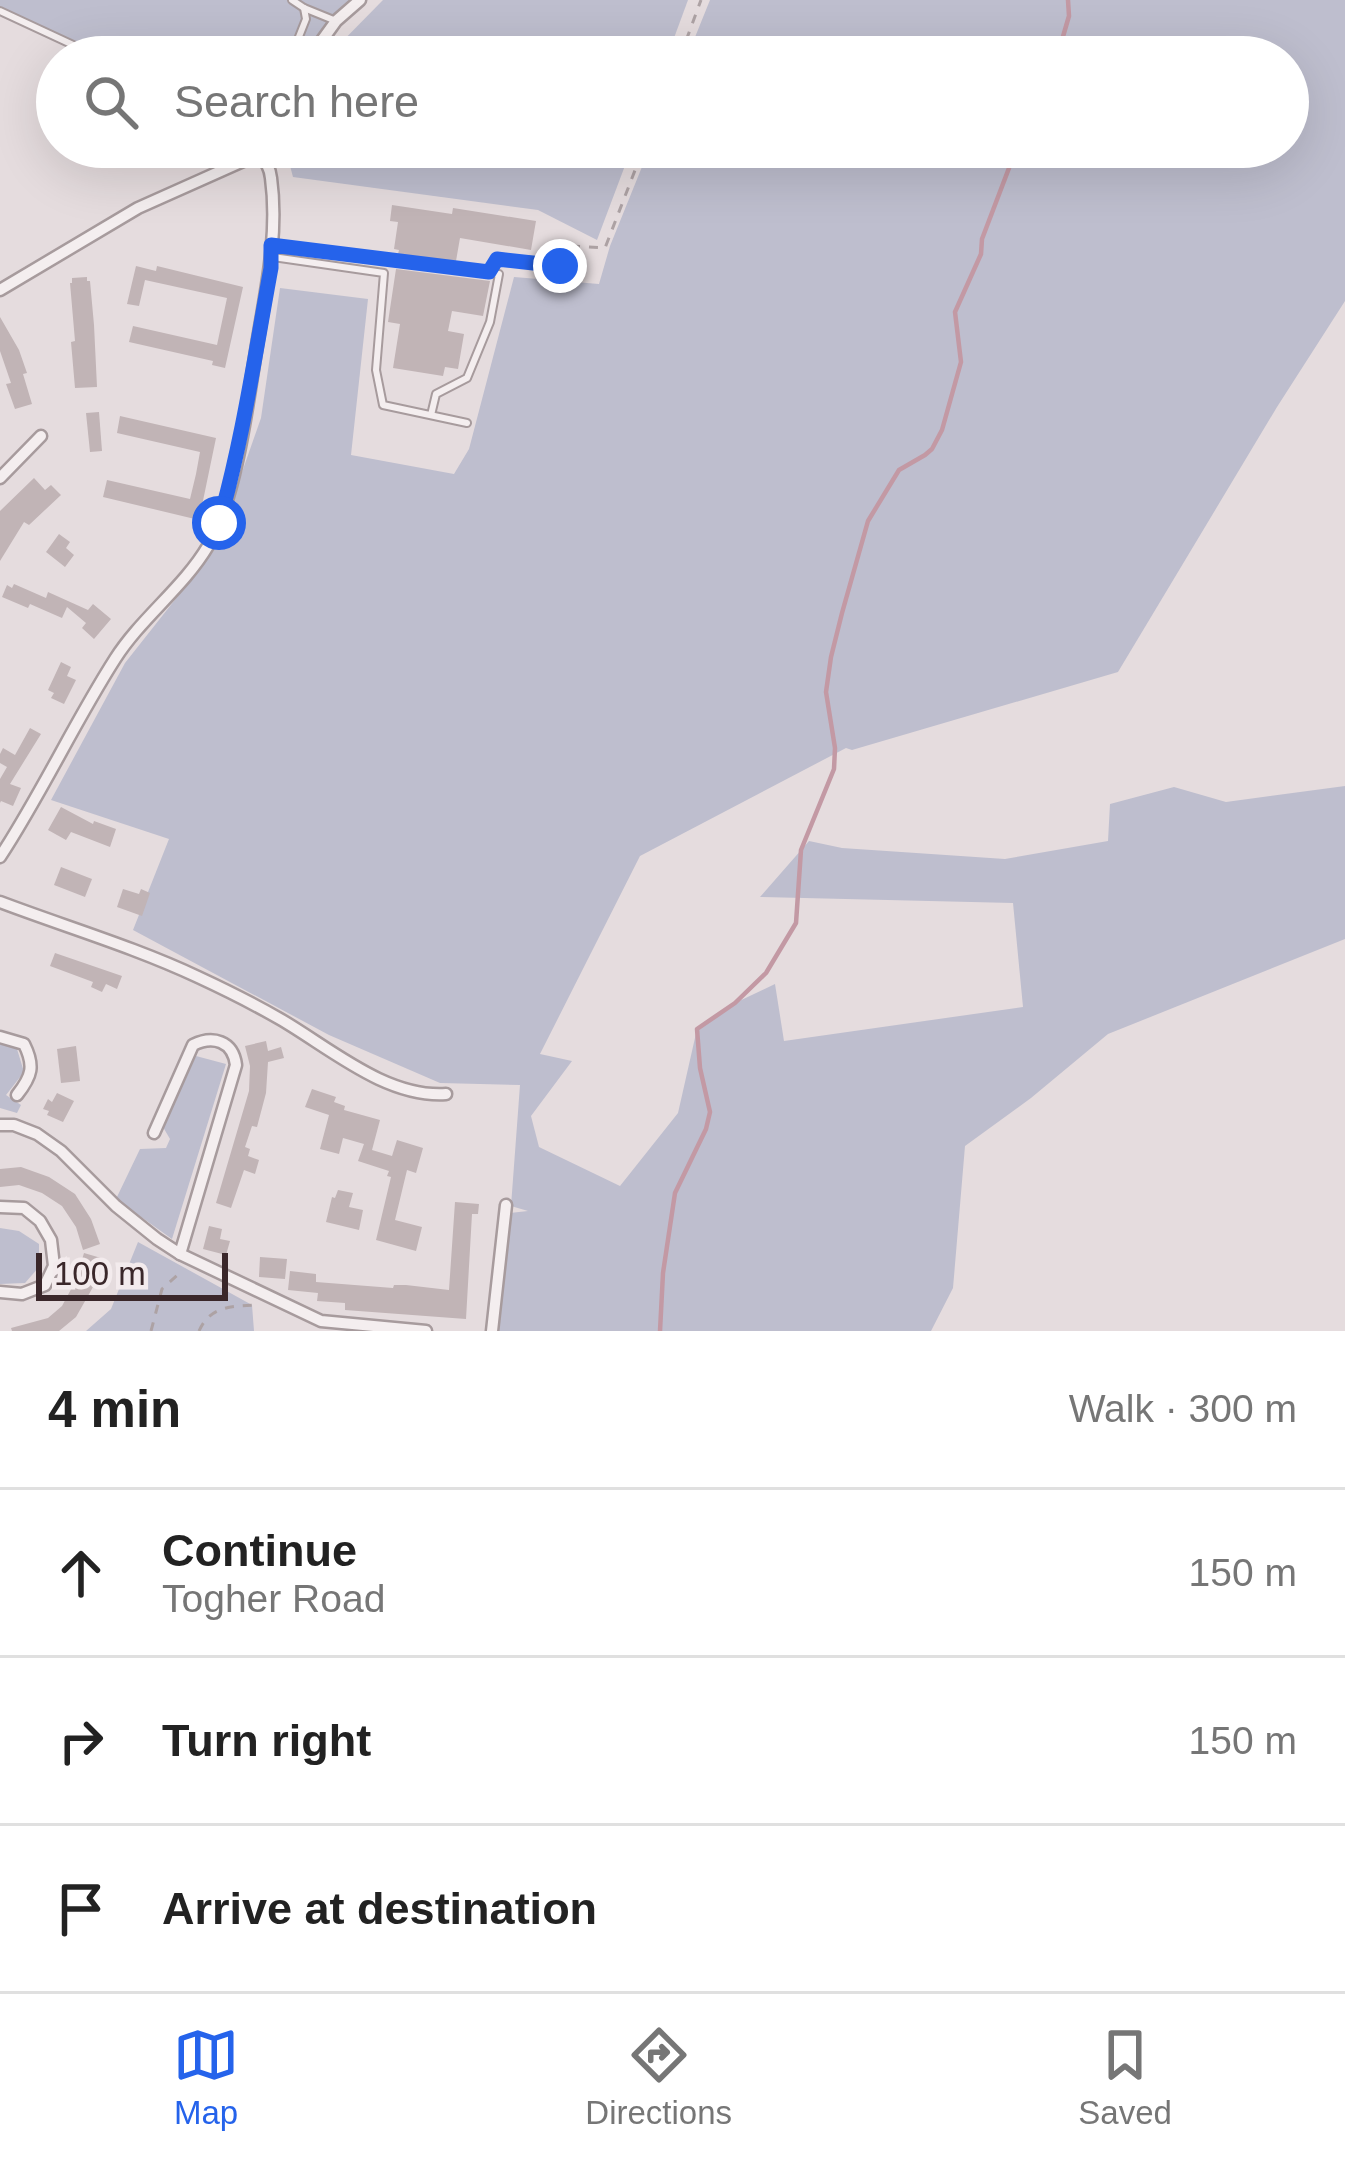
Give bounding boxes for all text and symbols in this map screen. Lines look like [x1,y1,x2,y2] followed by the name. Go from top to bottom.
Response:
[36,36,1309,168] search box
[78,69,144,135] icon: search
[174,76,419,127] text: Search here
[533,239,587,293] route end
[192,496,246,550] route start
[36,1247,228,1300] scale bar
[54,1255,146,1292] text: 100 m
[48,1381,181,1438] text: 4 min
[1069,1387,1297,1430] text: Walk · 300 m
[162,1525,357,1576] text: Continue
[48,1540,114,1606] icon: ahead
[1189,1551,1297,1594] text: 150 m
[162,1577,385,1620] text: Togher Road
[48,1708,114,1774] icon: right
[162,1715,371,1766] text: Turn right
[1189,1719,1297,1762] text: 150 m
[48,1876,114,1942] icon: arrive
[162,1883,597,1934] text: Arrive at destination
[173,2022,239,2132] tab: Map
[585,2022,732,2132] tab: Directions
[1078,2022,1172,2132] tab: Saved

